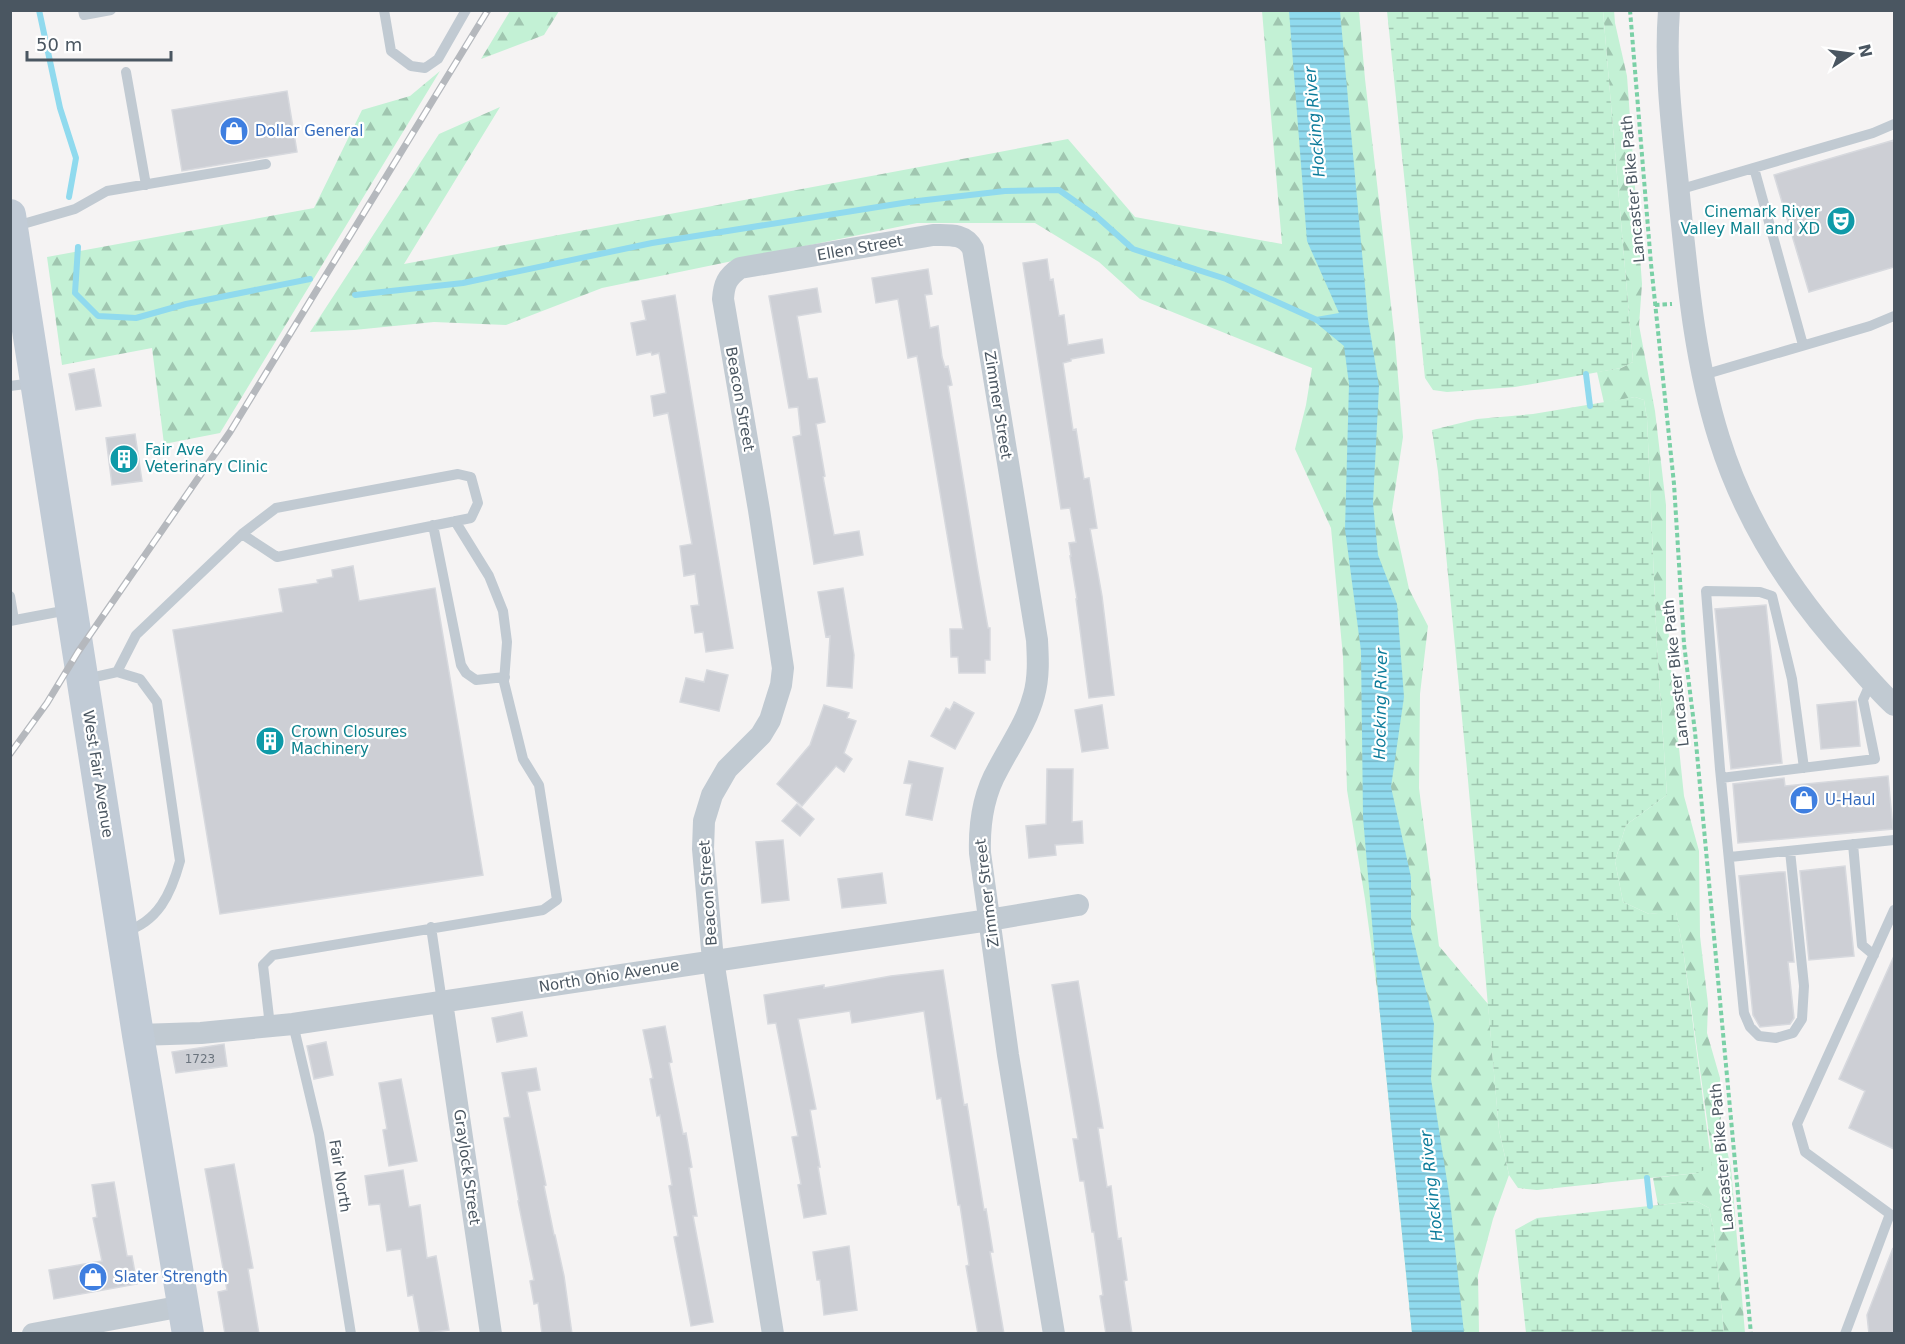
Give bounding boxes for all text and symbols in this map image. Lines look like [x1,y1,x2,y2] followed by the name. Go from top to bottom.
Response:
[27,24,171,62] scale bar
[1821,24,1881,84] north arrow
[36,34,82,55] text: 50 m
[1854,42,1876,59] text: N
[1300,64,1329,178] water label: Hocking River
[218,115,250,147] shop icon: Dollar General
[1618,115,1648,263] street label: Lancaster Bike Path
[255,122,363,140] place label: Dollar General
[1680,203,1821,238] place label: Cinemark River Valley Mall and XD
[1825,205,1857,237] theatre icon: Cinemark River Valley Mall and XD
[816,232,904,264] street label: Ellen Street
[722,345,758,453] street label: Beacon Street
[981,350,1015,461] street label: Zimmer Street
[145,441,268,476] place label: Fair Ave Veterinary Clinic
[108,443,140,475] building icon: Fair Ave Veterinary Clinic
[1659,599,1693,747] street label: Lancaster Bike Path
[1370,647,1391,760] water label: Hocking River
[79,709,117,839] street label: West Fair Avenue
[291,723,407,758] place label: Crown Closures Machinery
[254,725,286,757] building icon: Crown Closures Machinery
[1788,784,1820,816] shop icon: U-Haul
[1825,791,1876,809] place label: U-Haul
[971,837,1003,948] street label: Zimmer Street
[695,839,721,946] street label: Beacon Street
[538,956,680,996] street label: North Ohio Avenue
[185,1052,215,1066] house number: 1723
[1707,1083,1737,1231] street label: Lancaster Bike Path
[450,1108,484,1226] street label: Graylock Street
[1416,1128,1447,1242] water label: Hocking River
[325,1138,355,1214] street label: Fair North
[77,1261,109,1293] shop icon: Slater Strength
[114,1268,228,1286] place label: Slater Strength

